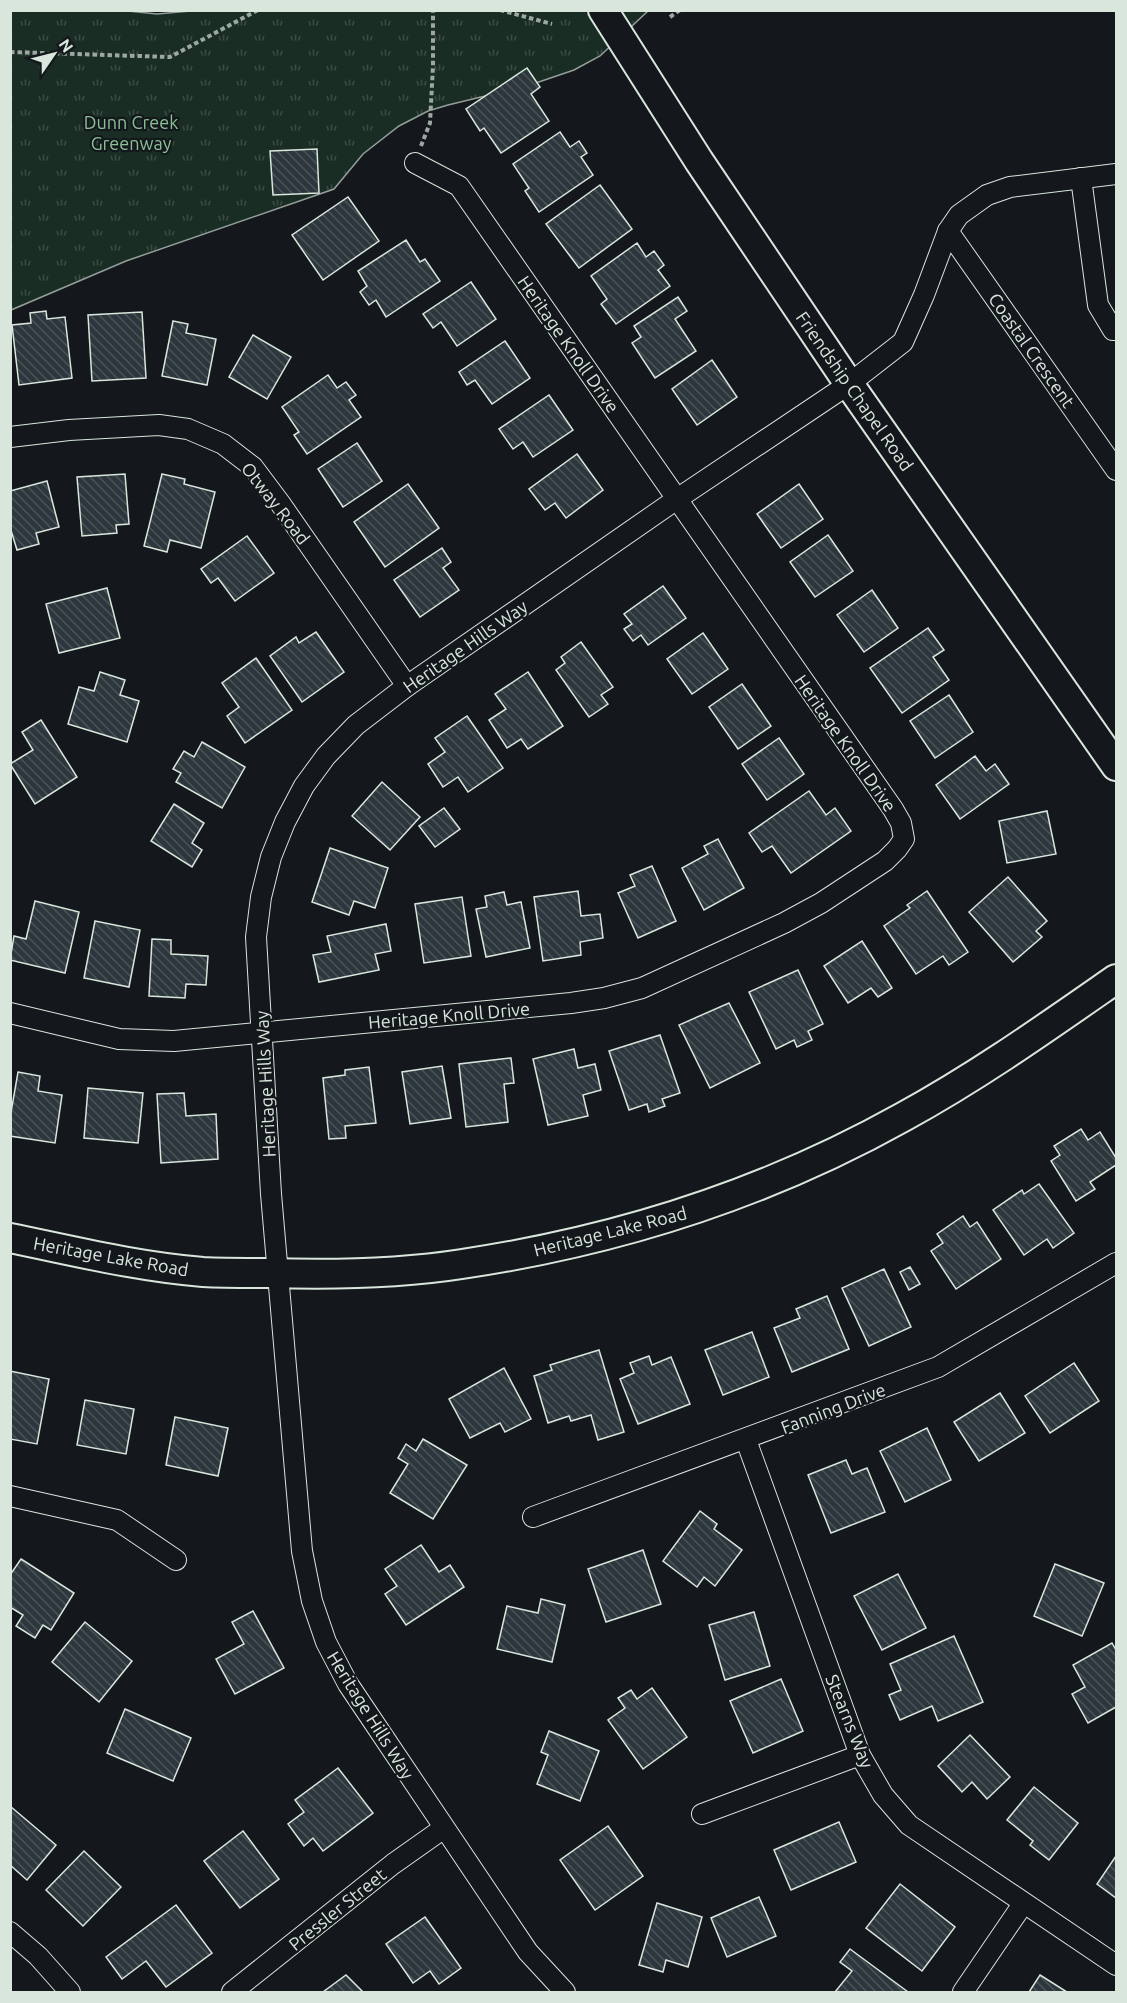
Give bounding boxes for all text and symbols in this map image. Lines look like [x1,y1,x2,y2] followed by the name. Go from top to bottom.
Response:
[24,24,84,84] north arrow
[55,35,77,55] text: N
[84,112,178,153] park label: Dunn Creek Greenway
[514,272,624,416] street label: Heritage Knoll Drive
[985,289,1079,411] street label: Coastal Crescent
[792,308,918,474] street label: Friendship Chapel Road
[238,458,314,548] street label: Otway Road
[399,596,531,696] street label: Heritage Hills Way
[791,671,901,815] street label: Heritage Knoll Drive
[367,998,531,1032] street label: Heritage Knoll Drive
[251,1010,279,1158] street label: Heritage Hills Way
[531,1202,689,1260] street label: Heritage Lake Road
[32,1233,190,1279] street label: Heritage Lake Road
[778,1379,888,1437] street label: Fanning Drive
[324,1647,419,1783] street label: Heritage Hills Way
[822,1671,878,1771] street label: Stearns Way
[284,1864,390,1954] street label: Pressler Street

